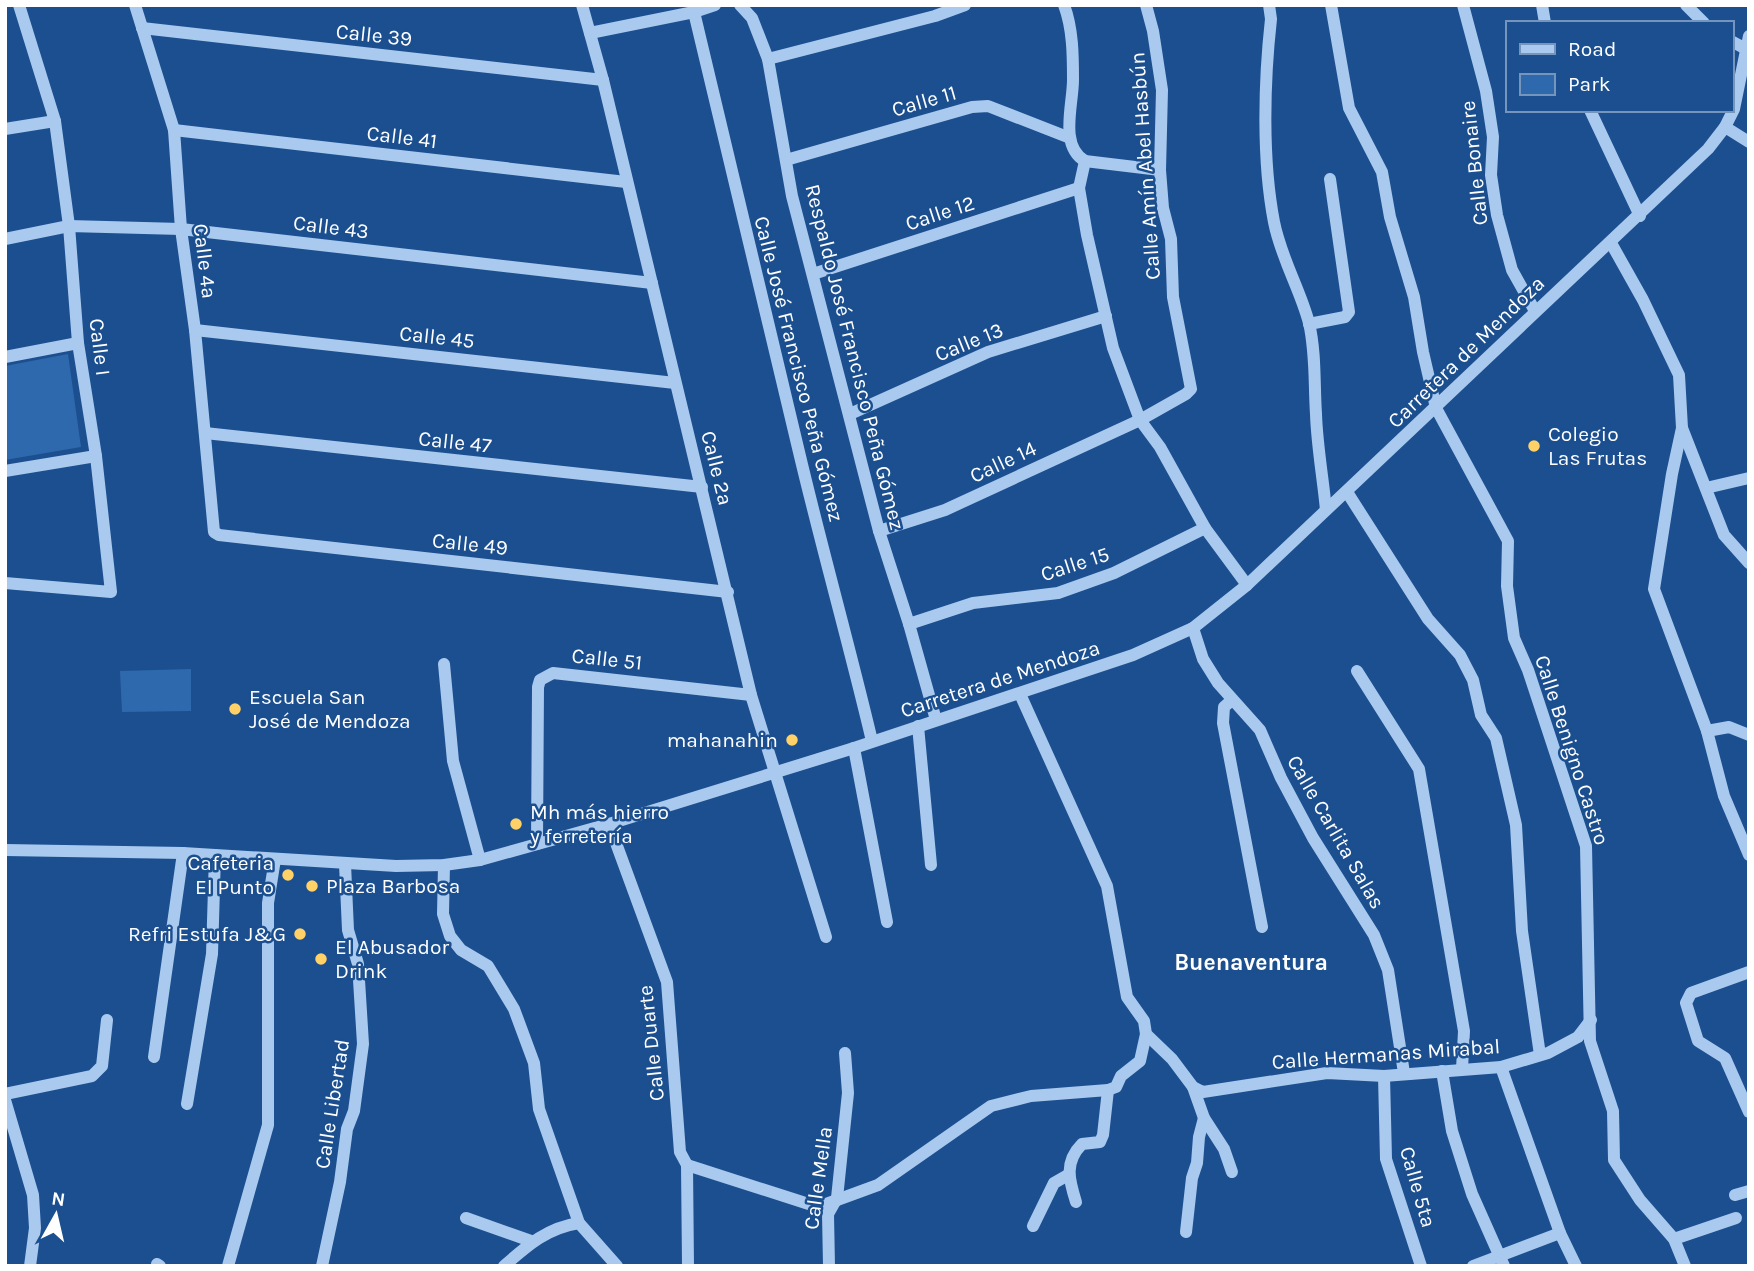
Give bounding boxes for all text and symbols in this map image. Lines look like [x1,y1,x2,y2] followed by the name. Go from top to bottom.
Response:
[335,19,413,51] street label: Calle 39
[1506,21,1733,112] legend
[1568,37,1616,61] text: Road
[1125,51,1165,281] street label: Calle Amín Abel Hasbún
[1568,72,1611,96] text: Park
[889,80,959,122] street label: Calle 11
[1456,99,1492,227] street label: Calle Bonaire
[365,121,439,153] street label: Calle 41
[800,182,910,532] street label: Respaldo José Francisco Peña Gómez
[902,191,978,235] street label: Calle 12
[292,210,370,244] street label: Calle 43
[749,214,849,524] street label: Calle José Francisco Peña Gómez
[189,222,221,300] street label: Calle 4a
[1383,271,1549,433] street label: Carretera de Mendoza
[85,317,115,377] street label: Calle I
[931,318,1007,366] street label: Calle 13
[398,321,476,353] street label: Calle 45
[1548,422,1647,470] place label: Colegio Las Frutas
[417,426,493,458] street label: Calle 47
[696,428,738,508] street label: Calle 2a
[966,436,1040,488] street label: Calle 14
[1526,438,1542,454] marker: Colegio Las Frutas
[431,528,509,560] street label: Calle 49
[1038,542,1112,586] street label: Calle 15
[897,635,1103,723] street label: Carretera de Mendoza
[571,643,643,675] street label: Calle 51
[1530,652,1614,848] street label: Calle Benigno Castro
[249,685,411,733] place label: Escuela San José de Mendoza
[227,701,243,717] marker: Escuela San José de Mendoza
[667,728,778,752] place label: mahanahin
[784,732,800,748] marker: mahanahin
[1282,751,1390,913] street label: Calle Carlita Salas
[529,800,669,848] place label: Mh más hierro y ferretería
[508,816,524,832] marker: Mh más hierro y ferretería
[188,851,274,899] place label: Cafeteria El Punto
[280,867,296,883] marker: Cafeteria El Punto
[326,874,460,898] place label: Plaza Barbosa
[304,878,320,894] marker: Plaza Barbosa
[128,922,286,946] place label: Refri Estufa J&G
[292,926,308,942] marker: Refri Estufa J&G
[335,935,449,983] place label: El Abusador Drink
[1174,949,1328,976] district label: Buenaventura
[313,951,329,967] marker: El Abusador Drink
[633,984,669,1102] street label: Calle Duarte
[1271,1034,1501,1074] street label: Calle Hermanas Mirabal
[310,1038,354,1170] street label: Calle Libertad
[799,1125,837,1231] street label: Calle Mella
[1395,1144,1441,1230] street label: Calle 5ta
[21,1180,91,1250] north arrow
[50,1187,67,1211] text: N

